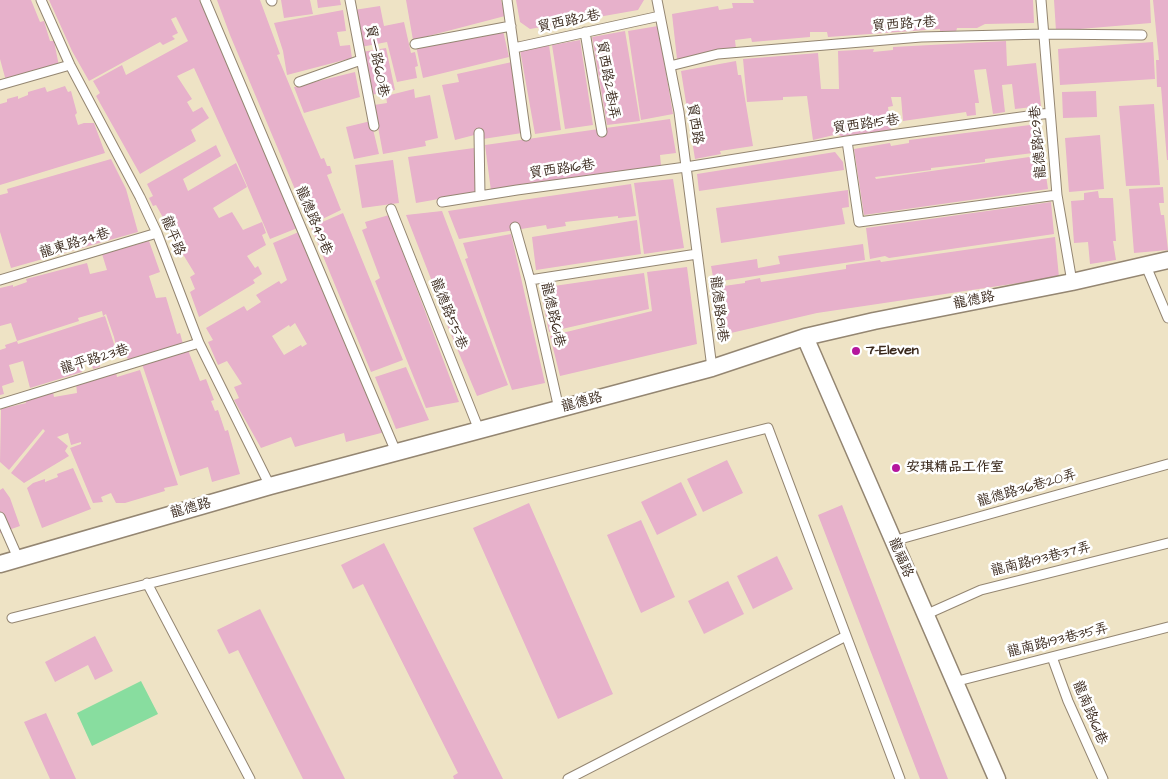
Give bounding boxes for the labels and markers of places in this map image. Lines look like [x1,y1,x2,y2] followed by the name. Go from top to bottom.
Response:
[866,343,919,359] place label: 7-Eleven
[850,345,862,357] marker: 7-Eleven
[906,460,1004,476] place label: 安琪精品工作室
[890,462,902,474] marker: 安琪精品工作室

